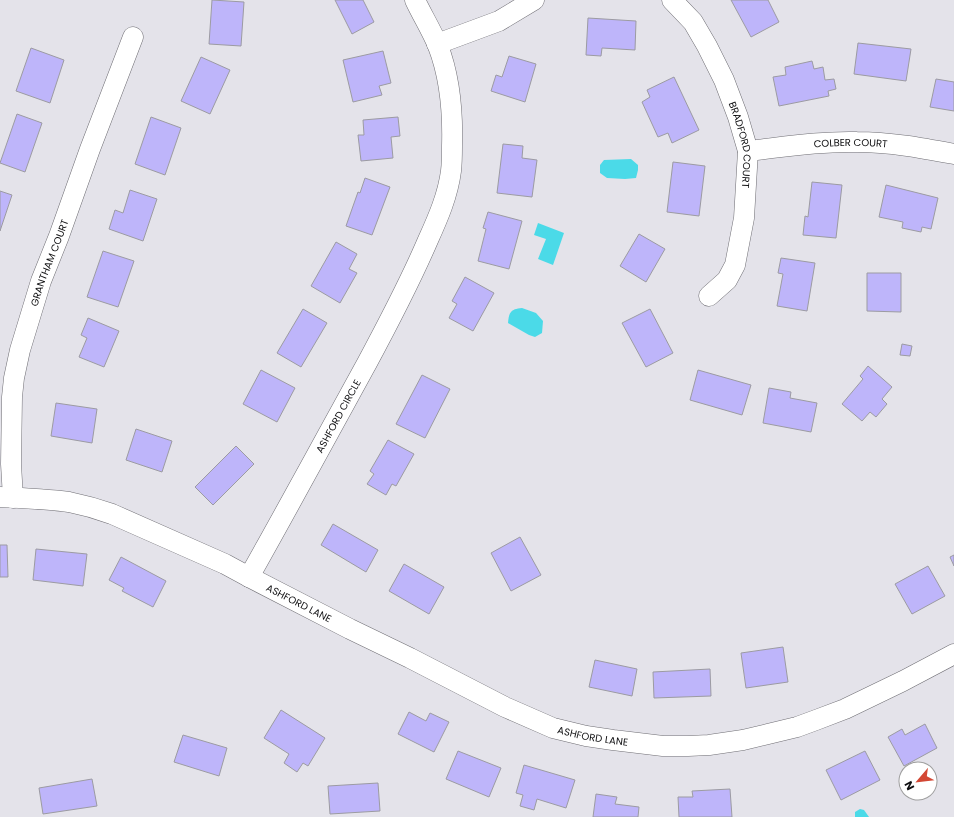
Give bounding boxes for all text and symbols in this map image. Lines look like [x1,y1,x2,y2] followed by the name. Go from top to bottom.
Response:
[725,99,755,189] street label: BRADFORD COURT
[813,134,889,151] street label: COLBER COURT
[26,216,72,308] street label: GRANTHAM COURT
[312,376,364,455] street label: ASHFORD CIRCLE
[264,580,334,626] street label: ASHFORD LANE
[556,722,629,749] street label: ASHFORD LANE
[898,761,938,801] north arrow
[900,778,918,793] text: N

